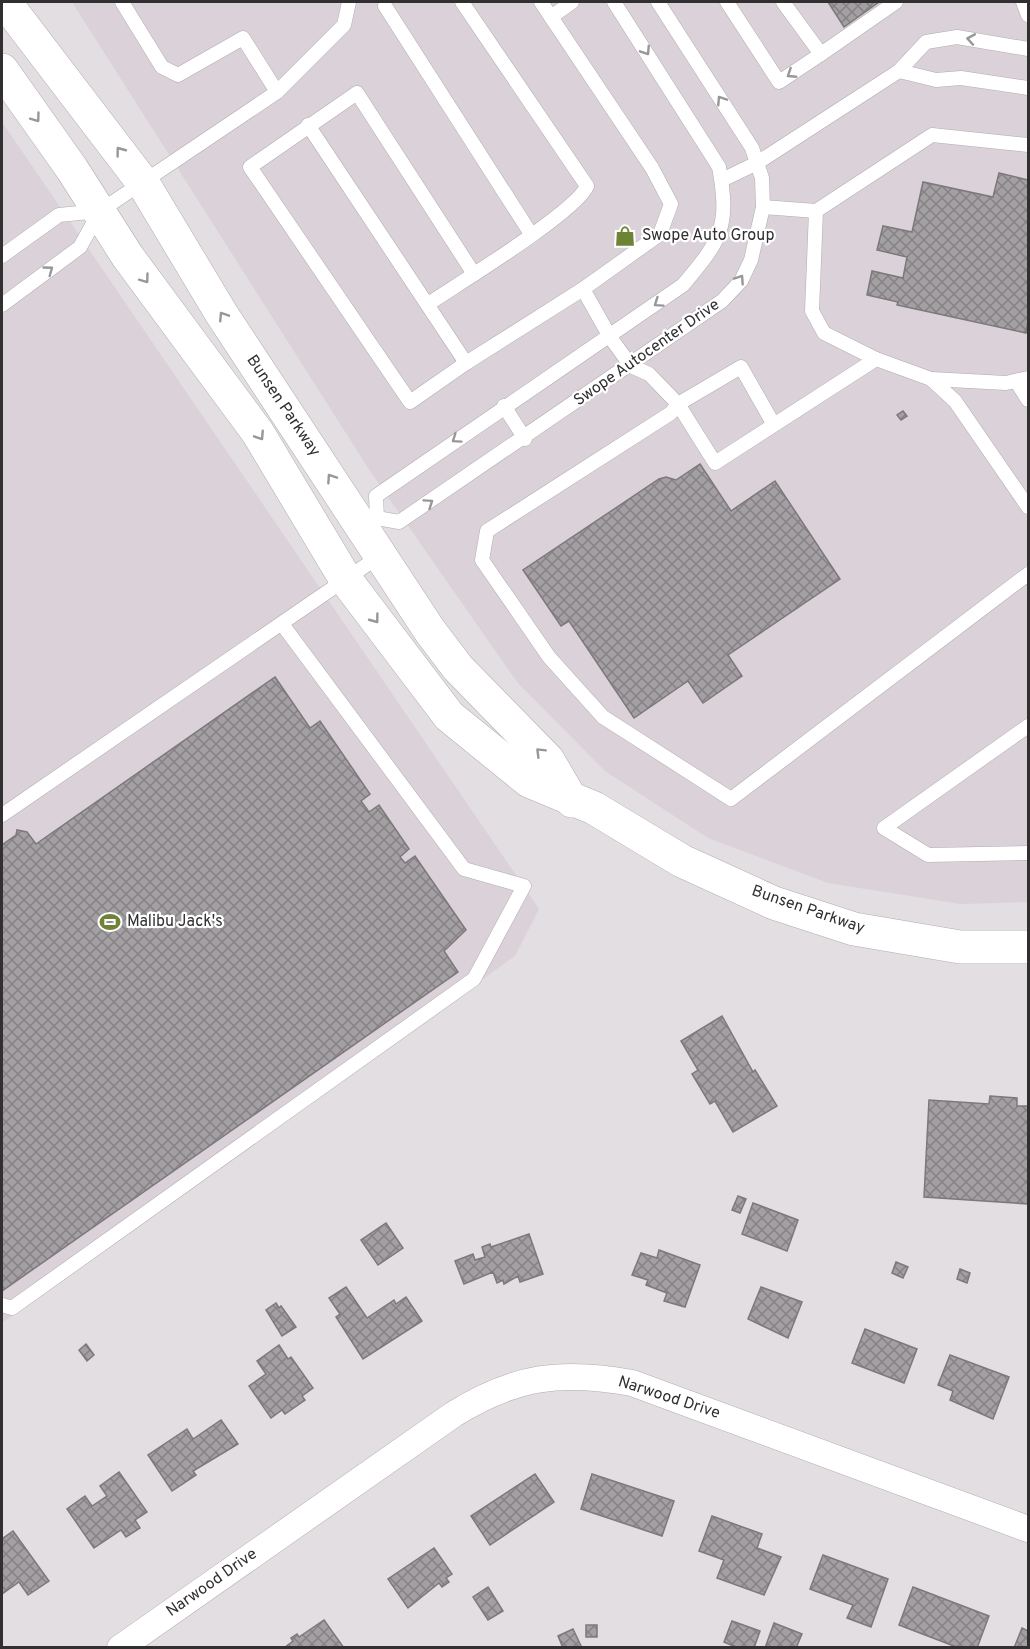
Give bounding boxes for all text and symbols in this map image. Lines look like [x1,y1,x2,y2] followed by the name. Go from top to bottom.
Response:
[966,33,976,46] one-way arrow
[638,44,649,55] one-way arrow
[787,66,798,77] one-way arrow
[717,95,728,106] one-way arrow
[28,111,39,122] one-way arrow
[116,146,127,157] one-way arrow
[613,224,637,248] shop icon: Swope Auto Group
[642,226,774,246] place label: Swope Auto Group
[42,267,53,278] one-way arrow
[138,273,149,284] one-way arrow
[733,275,744,286] one-way arrow
[570,295,724,411] street label: Swope Autocenter Drive
[654,296,665,307] one-way arrow
[219,312,230,323] one-way arrow
[242,351,324,461] street label: Bunsen Parkway
[253,430,264,441] one-way arrow
[452,432,463,443] one-way arrow
[327,474,338,485] one-way arrow
[423,498,433,510] one-way arrow
[368,612,379,623] one-way arrow
[536,749,547,760] one-way arrow
[749,881,867,939] street label: Bunsen Parkway
[98,910,122,934] sports icon: Malibu Jack's
[127,912,223,932] place label: Malibu Jack's
[615,1372,723,1424] street label: Narwood Drive
[163,1544,261,1622] street label: Narwood Drive

